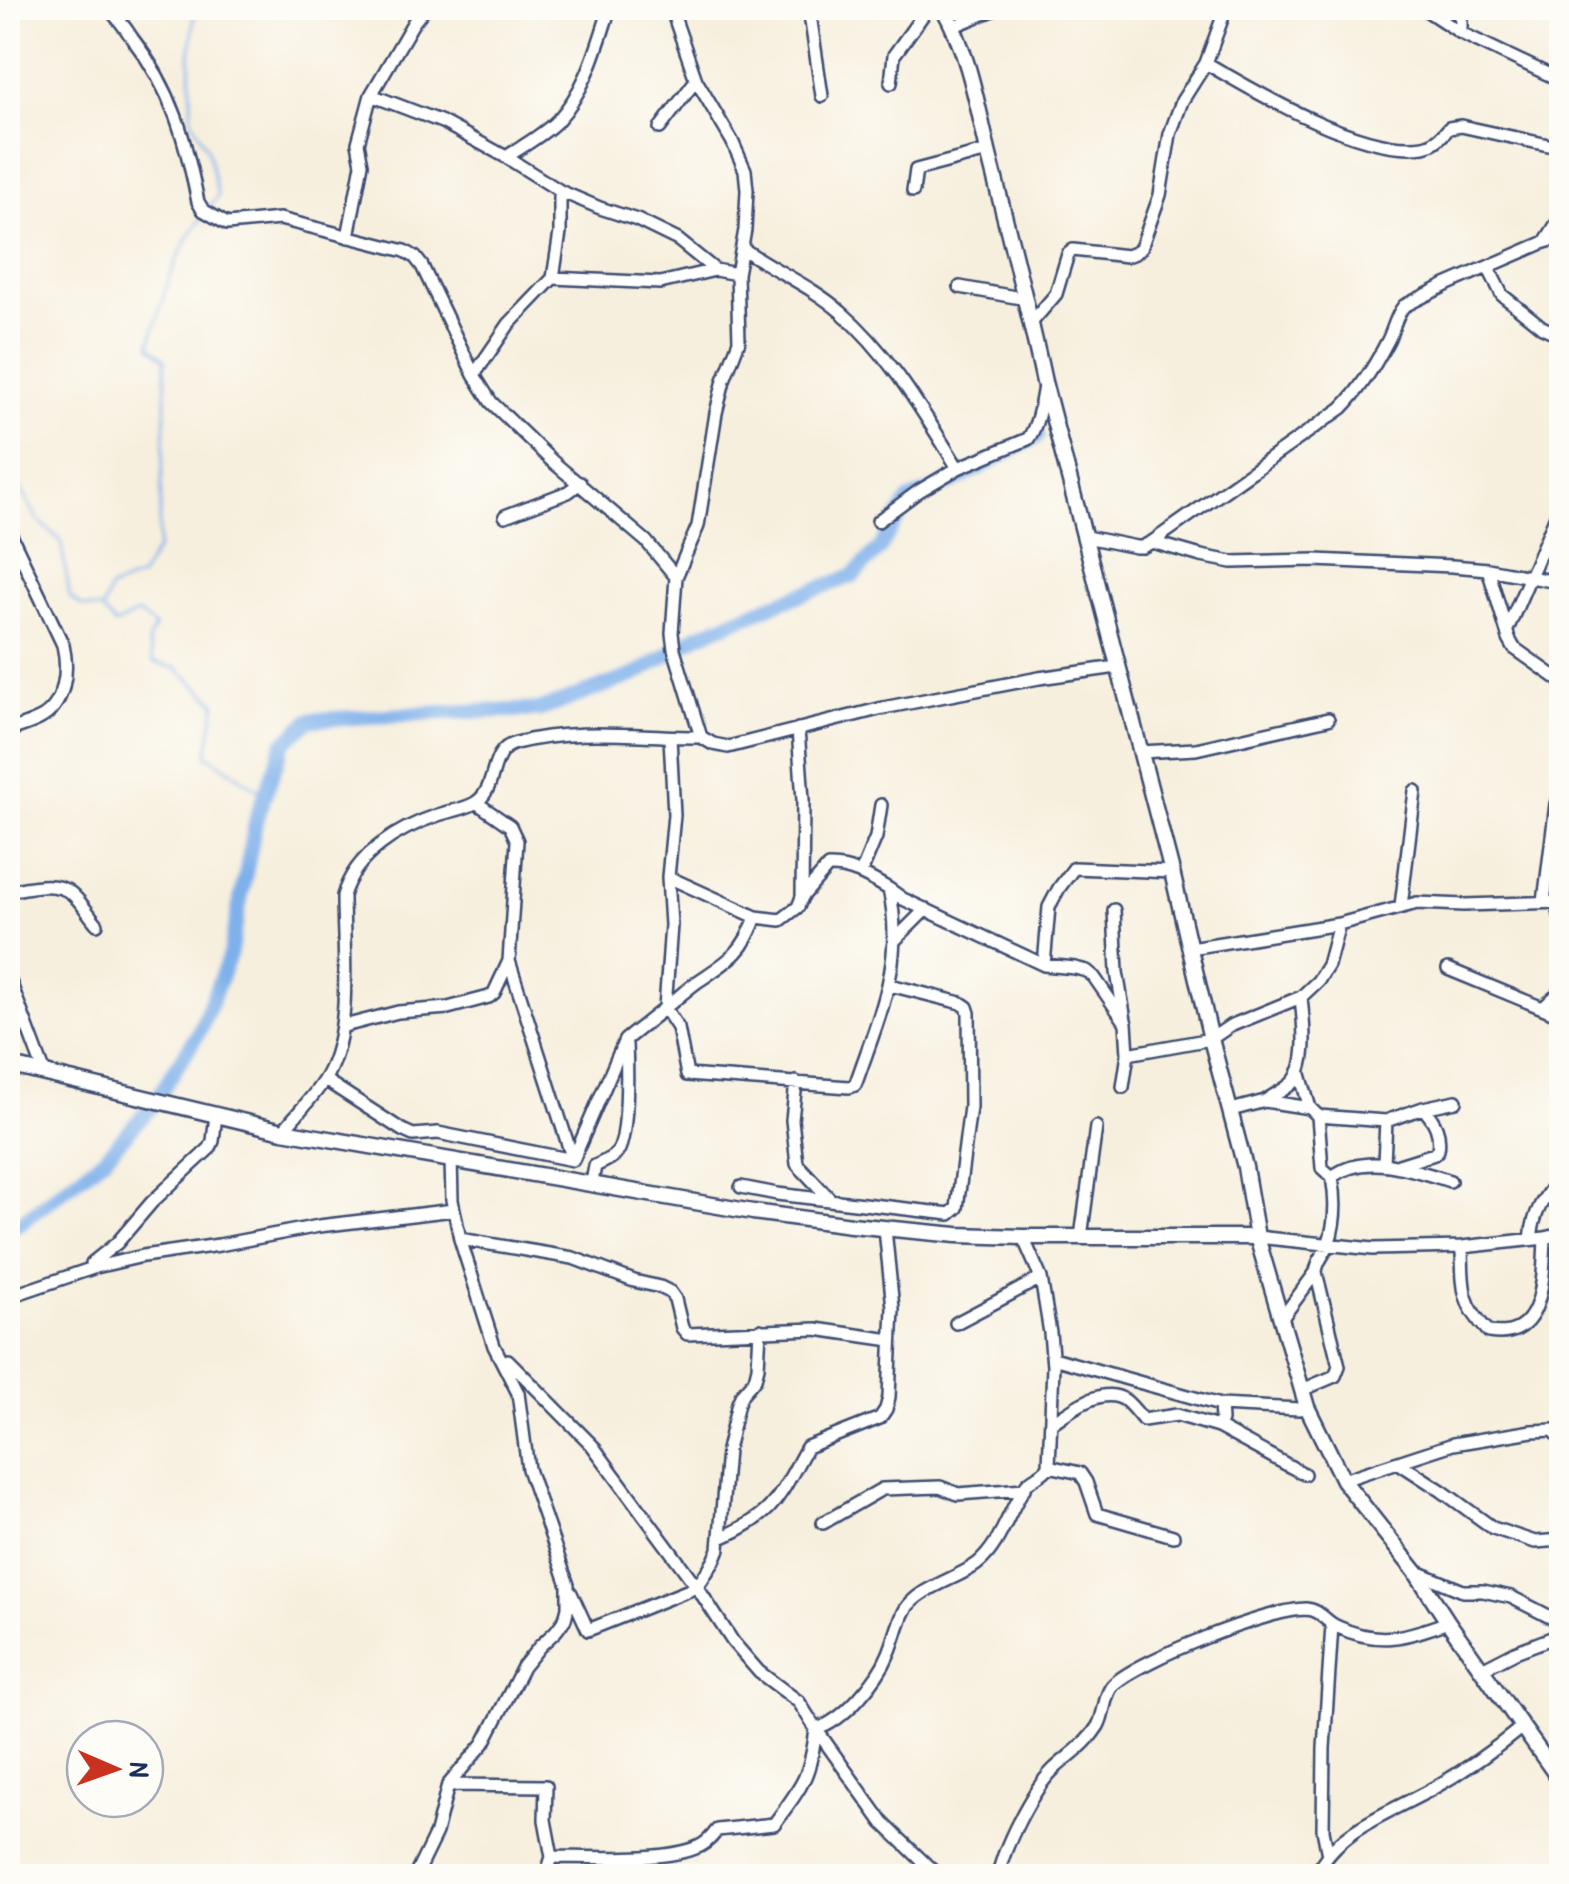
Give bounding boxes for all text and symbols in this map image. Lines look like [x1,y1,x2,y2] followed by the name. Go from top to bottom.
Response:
[65,1719,165,1819] north arrow
[121,1762,159,1778] text: N

